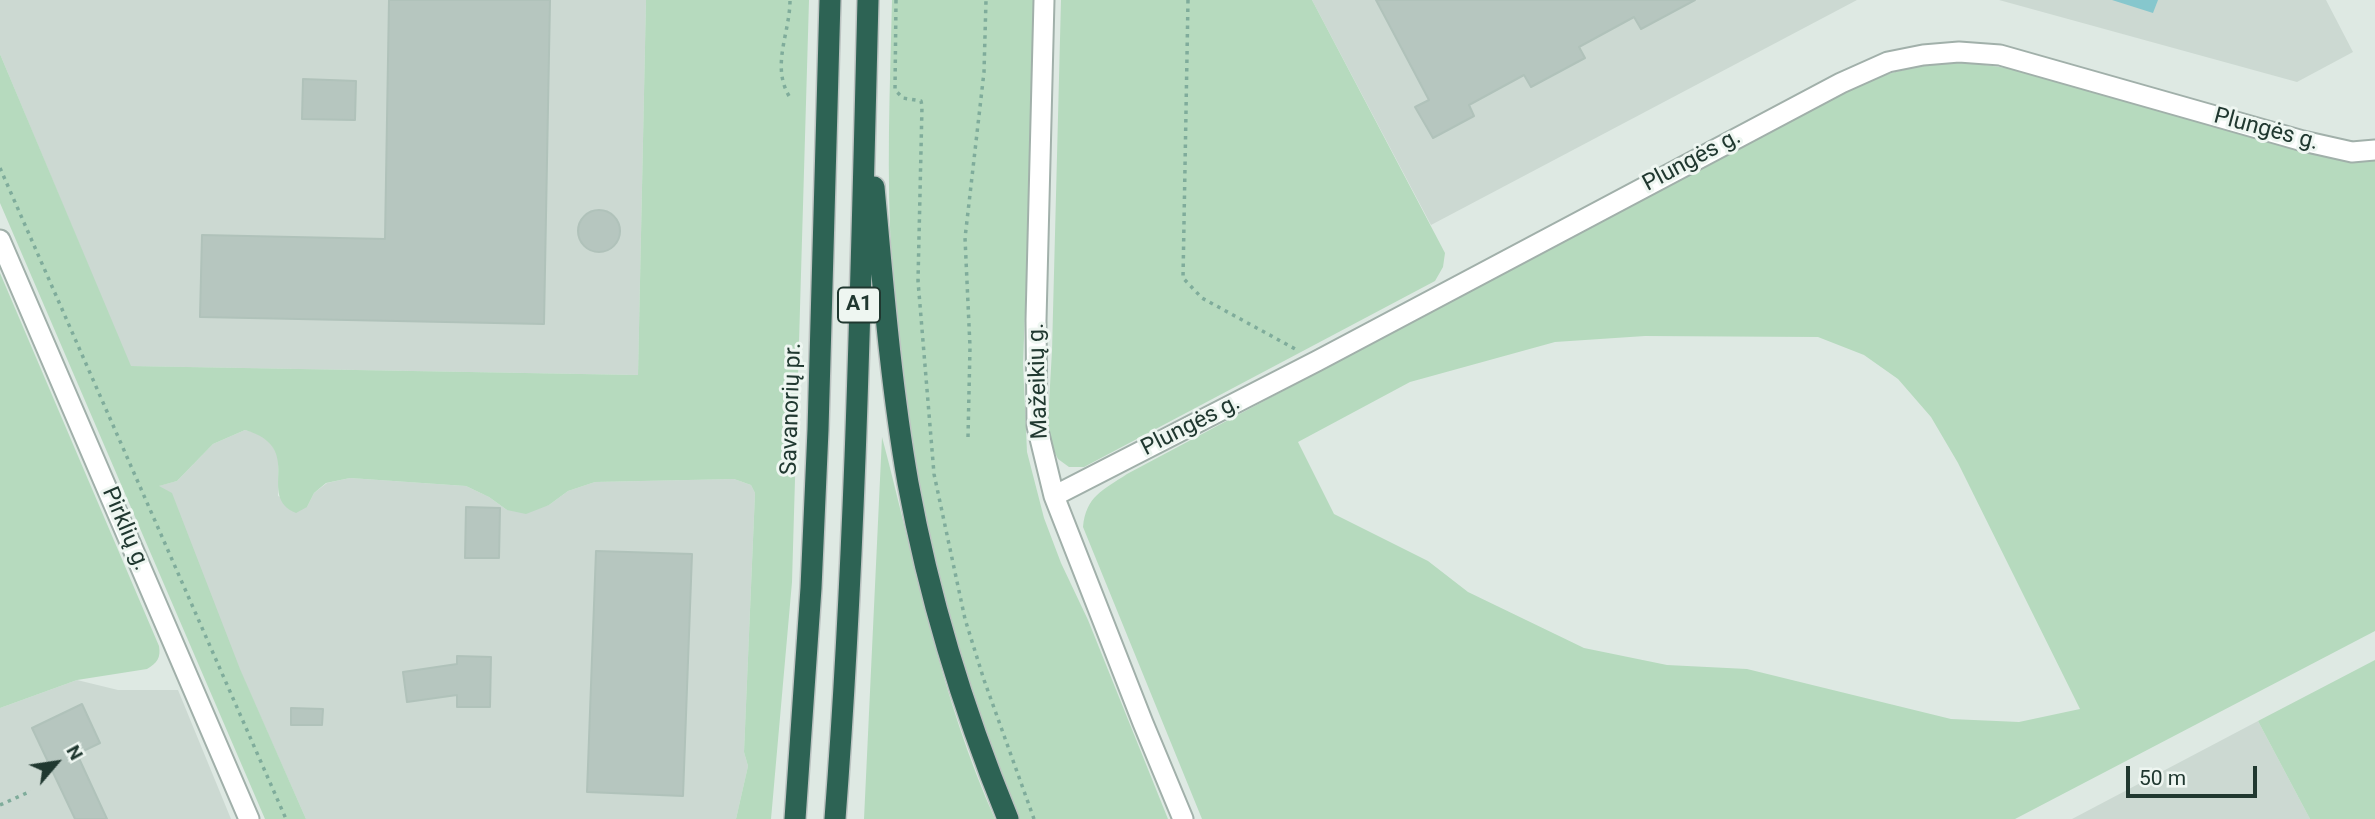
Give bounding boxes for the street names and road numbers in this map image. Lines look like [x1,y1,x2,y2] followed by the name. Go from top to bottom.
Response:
[2211,103,2321,157] street label: Plungės g.
[1638,124,1746,198] street label: Plungės g.
[838,288,880,322] road number: A1
[1023,322,1055,440] street label: Mažeikių g.
[776,342,808,476] street label: Savanorių pr.
[1137,389,1245,463] street label: Plungės g.
[95,483,155,575] street label: Pirklių g.

